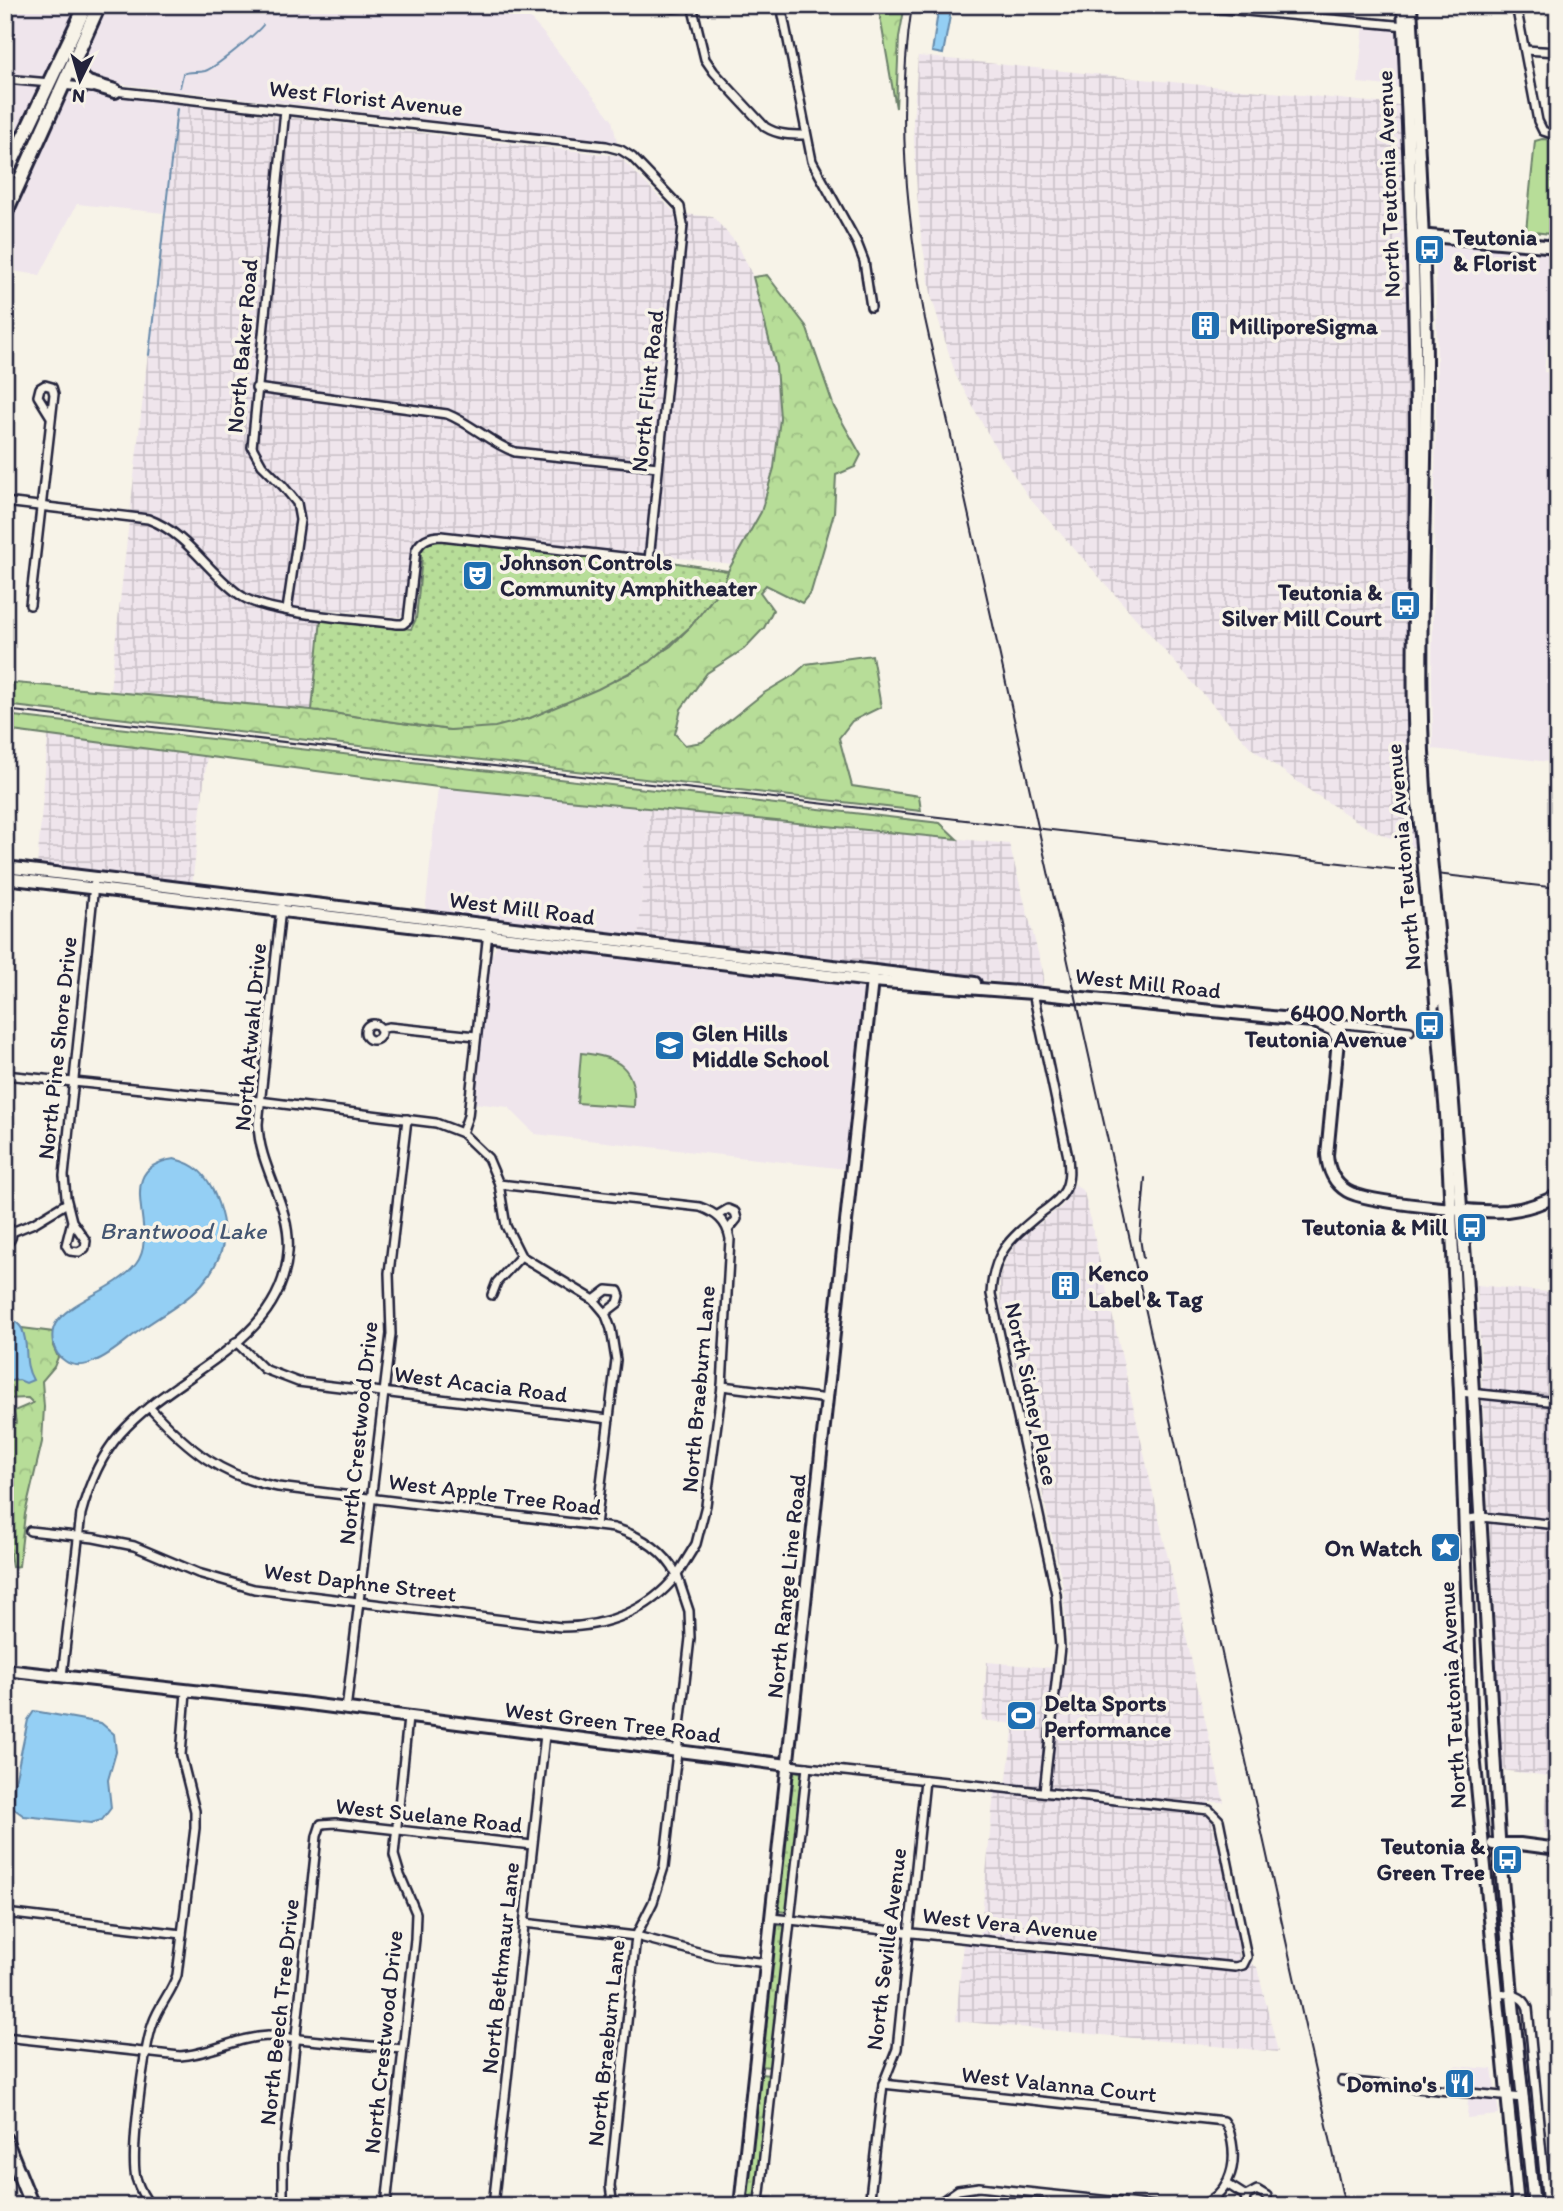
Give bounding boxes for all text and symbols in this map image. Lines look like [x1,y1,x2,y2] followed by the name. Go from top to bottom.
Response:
[46,46,116,116] north arrow
[1370,70,1406,298] street label: North Teutonia Avenue
[268,74,464,122] street label: West Florist Avenue
[71,84,86,108] text: N
[1452,223,1538,277] place label: Teutonia & Florist
[1413,233,1447,267] bus stop icon: Teutonia & Florist
[220,257,264,434] street label: North Baker Road
[625,308,669,474] street label: North Flint Road
[1189,309,1223,343] building icon: MilliporeSigma
[1229,312,1379,340] place label: MilliporeSigma
[499,548,758,602] place label: Johnson Controls Community Amphitheater
[460,558,494,592] theatre icon: Johnson Controls Community Amphitheater
[1222,578,1382,632] place label: Teutonia & Silver Mill Court
[1388,588,1422,622] bus stop icon: Teutonia & Silver Mill Court
[1379,742,1427,972] street label: North Teutonia Avenue
[448,885,596,931] street label: West Mill Road
[31,935,83,1161] street label: North Pine Shore Drive
[228,942,272,1132] street label: North Atwahl Drive
[1074,961,1222,1005] street label: West Mill Road
[1244,999,1408,1053] place label: 6400 North Teutonia Avenue
[1413,1009,1447,1043] bus stop icon: 6400 North Teutonia Avenue
[692,1019,830,1073] place label: Glen Hills Middle School
[652,1029,686,1063] school or university icon: Glen Hills Middle School
[1454,1210,1488,1244] bus stop icon: Teutonia & Mill
[1301,1213,1448,1241] place label: Teutonia & Mill
[100,1216,268,1245] water label: Brantwood Lake
[1088,1259,1204,1313] place label: Kenco Label & Tag
[1048,1269,1082,1303] building icon: Kenco Label & Tag
[675,1284,721,1494] street label: North Braeburn Lane
[999,1300,1065,1488] street label: North Sidney Place
[332,1320,384,1546] street label: North Crestwood Drive
[393,1359,570,1409] street label: West Acacia Road
[387,1467,604,1521] street label: West Apple Tree Road
[760,1472,812,1700] street label: North Range Line Road
[1428,1531,1462,1565] place icon: On Watch
[1325,1534,1423,1562] place label: On Watch
[262,1556,458,1608] street label: West Daphne Street
[1432,1581,1472,1809] street label: North Teutonia Avenue
[1044,1689,1171,1743] place label: Delta Sports Performance
[503,1695,723,1749] street label: West Green Tree Road
[1004,1699,1038,1733] sports icon: Delta Sports Performance
[334,1791,524,1839] street label: West Suelane Road
[1377,1832,1485,1886] place label: Teutonia & Green Tree
[1491,1842,1525,1876] bus stop icon: Teutonia & Green Tree
[860,1846,912,2052] street label: North Seville Avenue
[475,1861,525,2075] street label: North Bethmaur Lane
[253,1897,305,2127] street label: North Beech Tree Drive
[921,1901,1099,1947] street label: West Vera Avenue
[357,1929,409,2155] street label: North Crestwood Drive
[581,1938,631,2148] street label: North Braeburn Lane
[960,2060,1158,2108] street label: West Valanna Court
[1443,2067,1477,2101] restaurant icon: Domino's
[1346,2070,1437,2098] place label: Domino's

